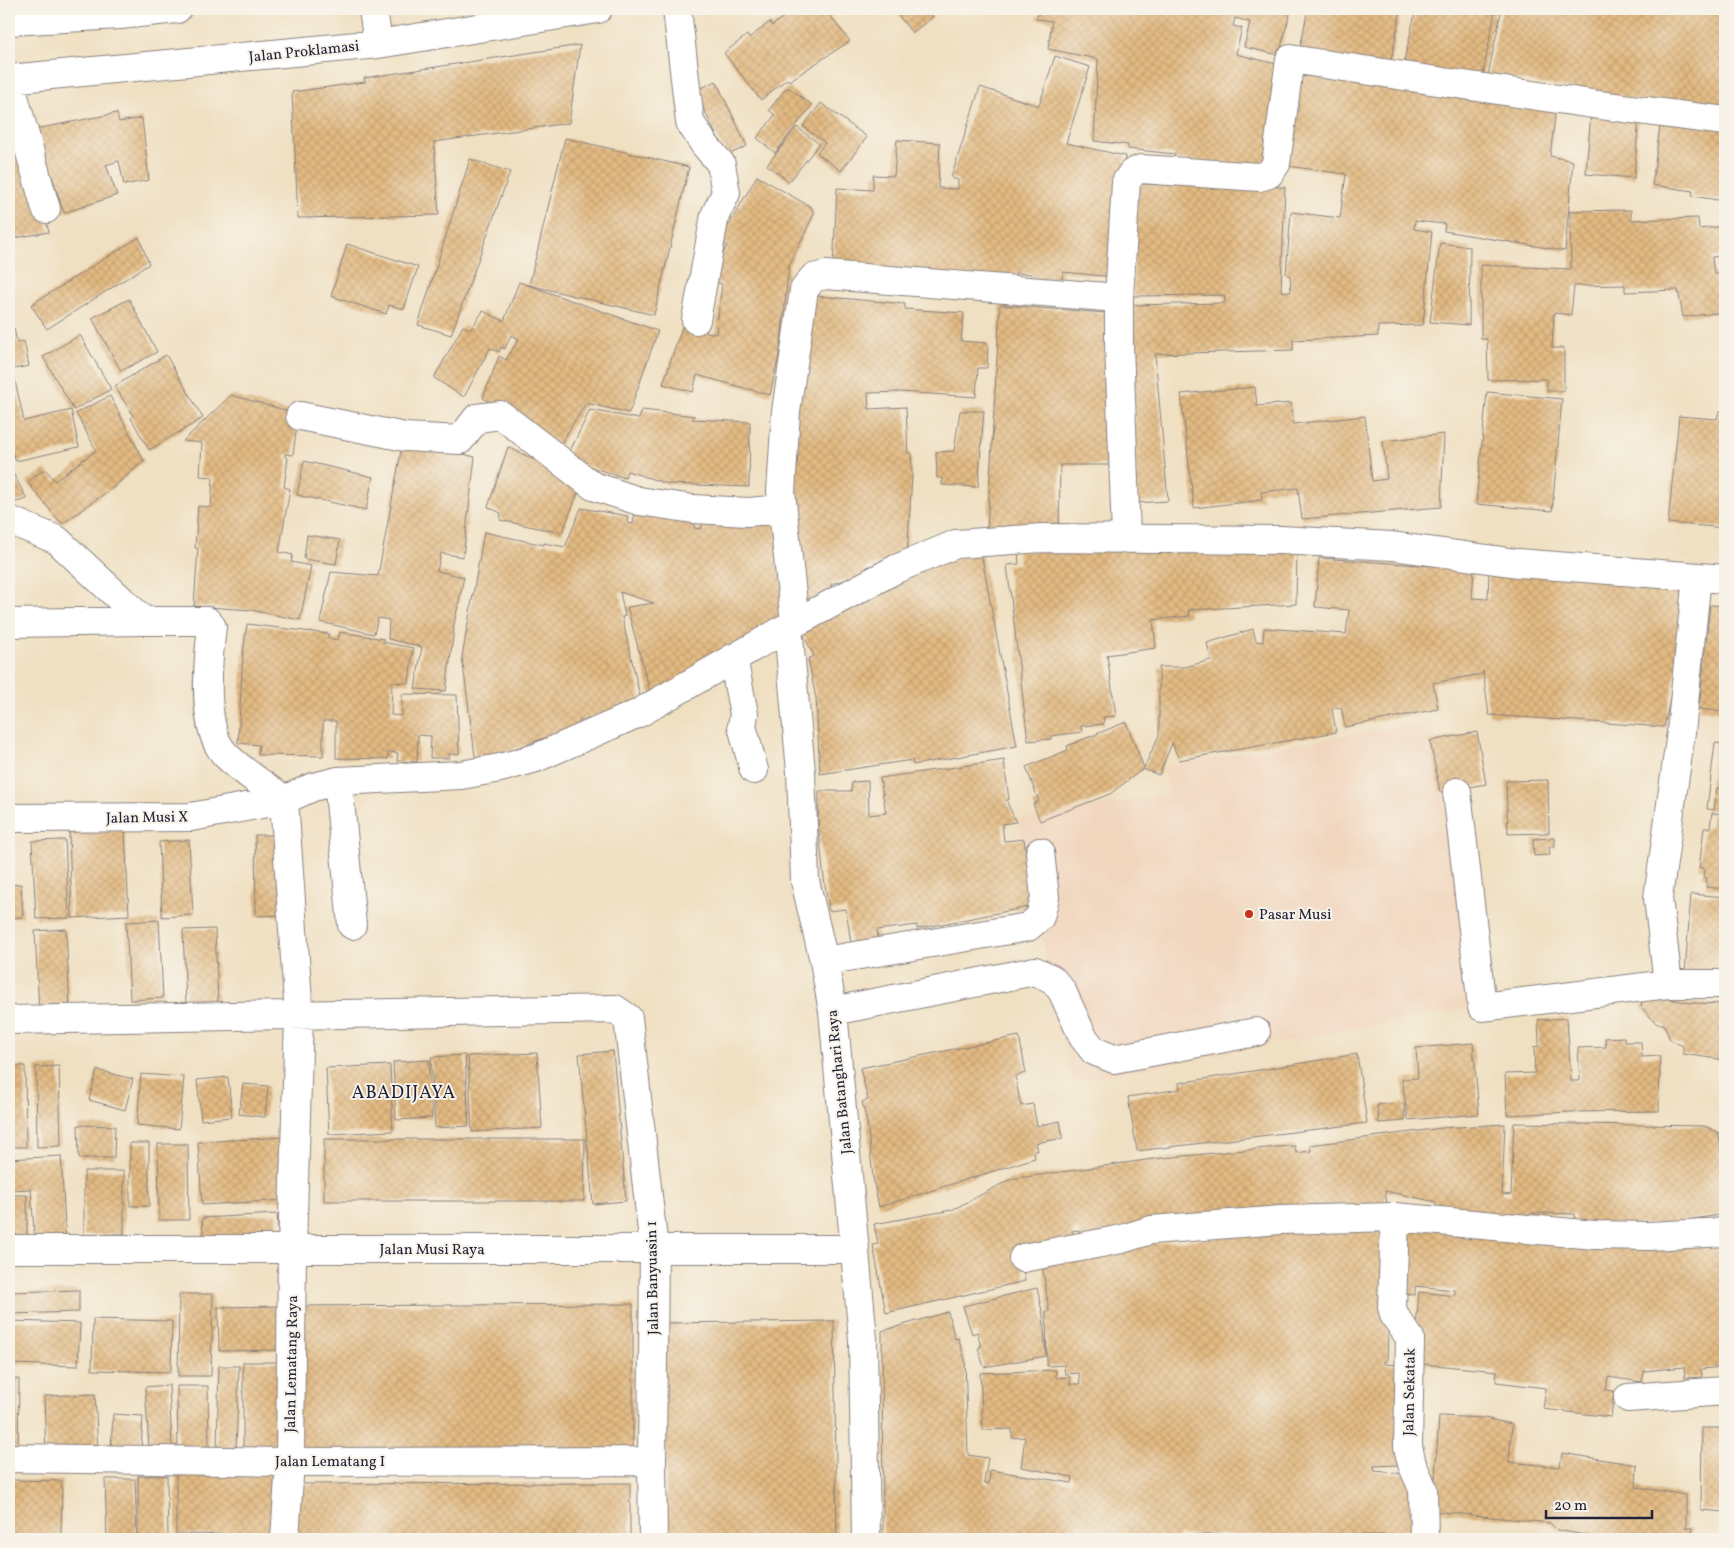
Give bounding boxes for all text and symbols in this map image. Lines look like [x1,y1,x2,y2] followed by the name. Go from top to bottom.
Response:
[248,36,360,69] street label: Jalan Proklamasi
[106,807,188,830] street label: Jalan Musi X
[1259,905,1331,926] place label: Pasar Musi
[1243,908,1255,920] marker: Pasar Musi
[822,1008,859,1155] street label: Jalan Batanghari Raya
[352,1081,456,1106] district label: ABADIJAYA
[642,1221,665,1335] street label: Jalan Banyuasin 1
[379,1240,485,1261] street label: Jalan Musi Raya
[281,1295,304,1433] street label: Jalan Lematang Raya
[1399,1348,1422,1436] street label: Jalan Sekatak
[275,1452,385,1473] street label: Jalan Lematang I
[1546,1488,1653,1520] scale bar
[1554,1496,1587,1517] text: 20 m

